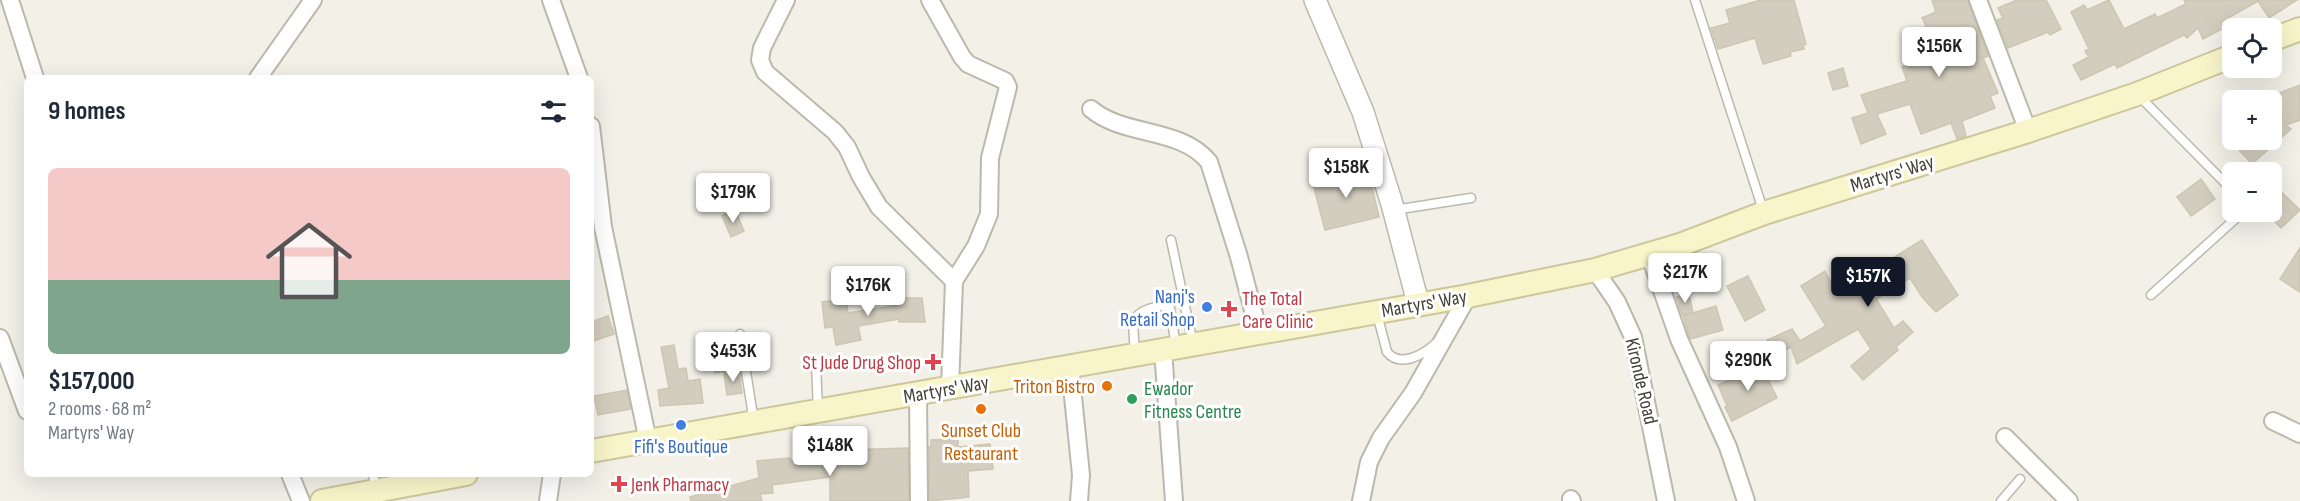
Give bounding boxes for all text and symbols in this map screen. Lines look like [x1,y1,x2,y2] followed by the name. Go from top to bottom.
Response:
[2222,18,2282,222] map controls
[2222,18,2282,78] button: locate
[1897,27,1981,78] pin: $156K
[1916,34,1962,58] text: $156K
[2222,90,2282,150] button: +
[537,95,570,128] icon: filters
[48,96,126,127] text: 9 homes
[1304,148,1388,199] pin: $158K
[1848,150,1937,198] street label: Martyrs' Way
[1323,155,1369,179] text: $158K
[2222,162,2282,222] button: −
[691,173,775,224] pin: $179K
[710,180,756,204] text: $179K
[255,207,363,315] icon: home
[1643,253,1727,304] pin: $217K
[1826,257,1910,308] pin: $157K
[1662,260,1708,284] text: $217K
[1845,264,1891,288] text: $157K
[826,266,910,317] pin: $176K
[845,273,891,297] text: $176K
[1120,285,1195,332] place label: Nanj's Retail Shop
[1380,285,1469,323] street label: Martyrs' Way
[1242,287,1314,334] place label: The Total Care Clinic
[1200,300,1214,314] marker: Nanj's Retail Shop
[1220,300,1238,318] marker: The Total Care Clinic
[691,332,775,383] pin: $453K
[1619,336,1663,427] street label: Kironde Road
[709,339,757,363] text: $453K
[1706,341,1790,392] pin: $290K
[1724,348,1772,372] text: $290K
[802,351,921,375] place label: St Jude Drug Shop
[926,355,940,369] marker: St Jude Drug Shop
[48,366,135,397] text: $157,000
[902,371,991,409] street label: Martyrs' Way
[1013,375,1095,399] place label: Triton Bistro
[1144,377,1241,424] place label: Ewador Fitness Centre
[1100,379,1114,393] marker: Triton Bistro
[1125,392,1139,406] marker: Ewador Fitness Centre
[48,397,152,421] text: 2 rooms · 68 m²
[974,402,988,416] marker: Sunset Club Restaurant
[674,418,688,432] marker: Fifi's Boutique
[941,419,1021,466] place label: Sunset Club Restaurant
[48,421,134,445] text: Martyrs' Way
[788,426,872,477] pin: $148K
[807,433,853,457] text: $148K
[634,435,728,459] place label: Fifi's Boutique
[630,473,729,497] place label: Jenk Pharmacy
[612,477,626,491] marker: Jenk Pharmacy

